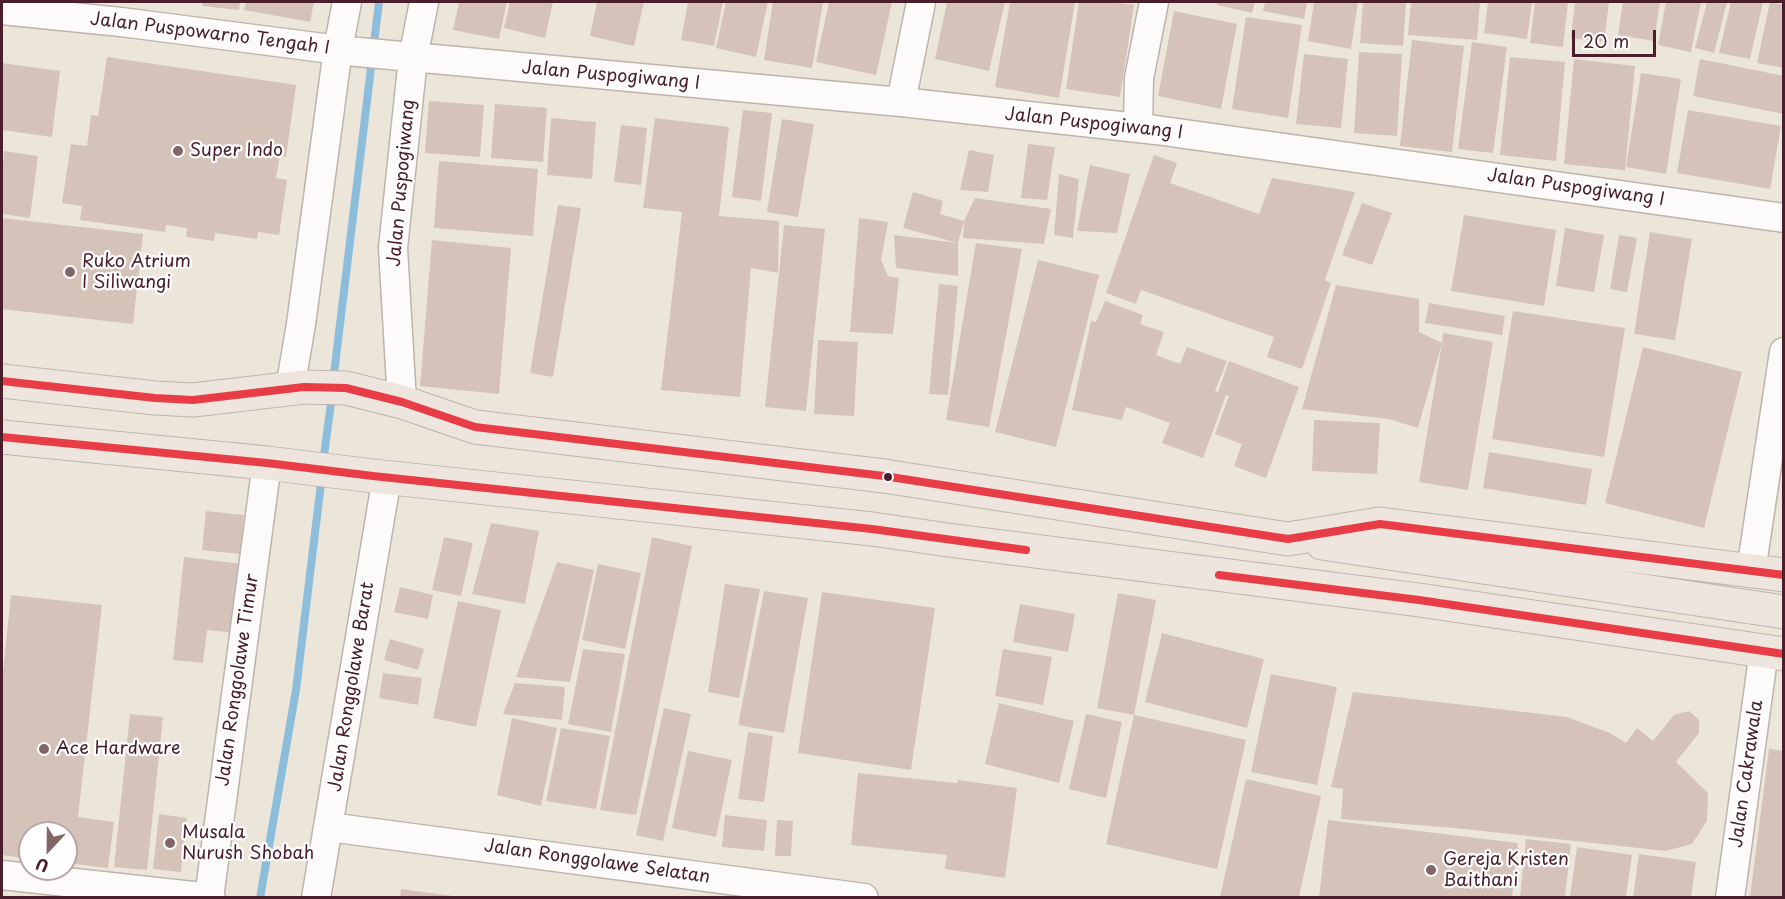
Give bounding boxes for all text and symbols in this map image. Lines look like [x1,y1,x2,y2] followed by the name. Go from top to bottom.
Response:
[89,9,331,59] street label: Jalan Puspowarno Tengah I
[1575,18,1659,56] scale bar
[1583,27,1629,54] text: 20 m
[521,57,701,95] street label: Jalan Puspogiwang I
[384,98,420,268] street label: Jalan Puspogiwang
[1004,104,1184,144] street label: Jalan Puspogiwang I
[190,140,283,162] place label: Super Indo
[171,144,185,158] marker: Super Indo
[1486,165,1666,211] street label: Jalan Puspogiwang I
[82,251,191,294] place label: Ruko Atrium I Siliwangi
[63,265,77,279] marker: Ruko Atrium I Siliwangi
[882,471,894,483] unlabelled marker
[212,572,264,788] street label: Jalan Ronggolawe Timur
[325,581,379,793] street label: Jalan Ronggolawe Barat
[1726,699,1768,849] street label: Jalan Cakrawala
[56,738,181,760] place label: Ace Hardware
[37,742,51,756] marker: Ace Hardware
[18,821,78,881] north arrow
[182,822,314,864] place label: Musala Nurush Shobah
[483,835,711,889] street label: Jalan Ronggolawe Selatan
[163,836,177,850] marker: Musala Nurush Shobah
[1443,849,1569,892] place label: Gereja Kristen Baithani
[32,852,52,879] text: U
[1424,863,1438,877] marker: Gereja Kristen Baithani

